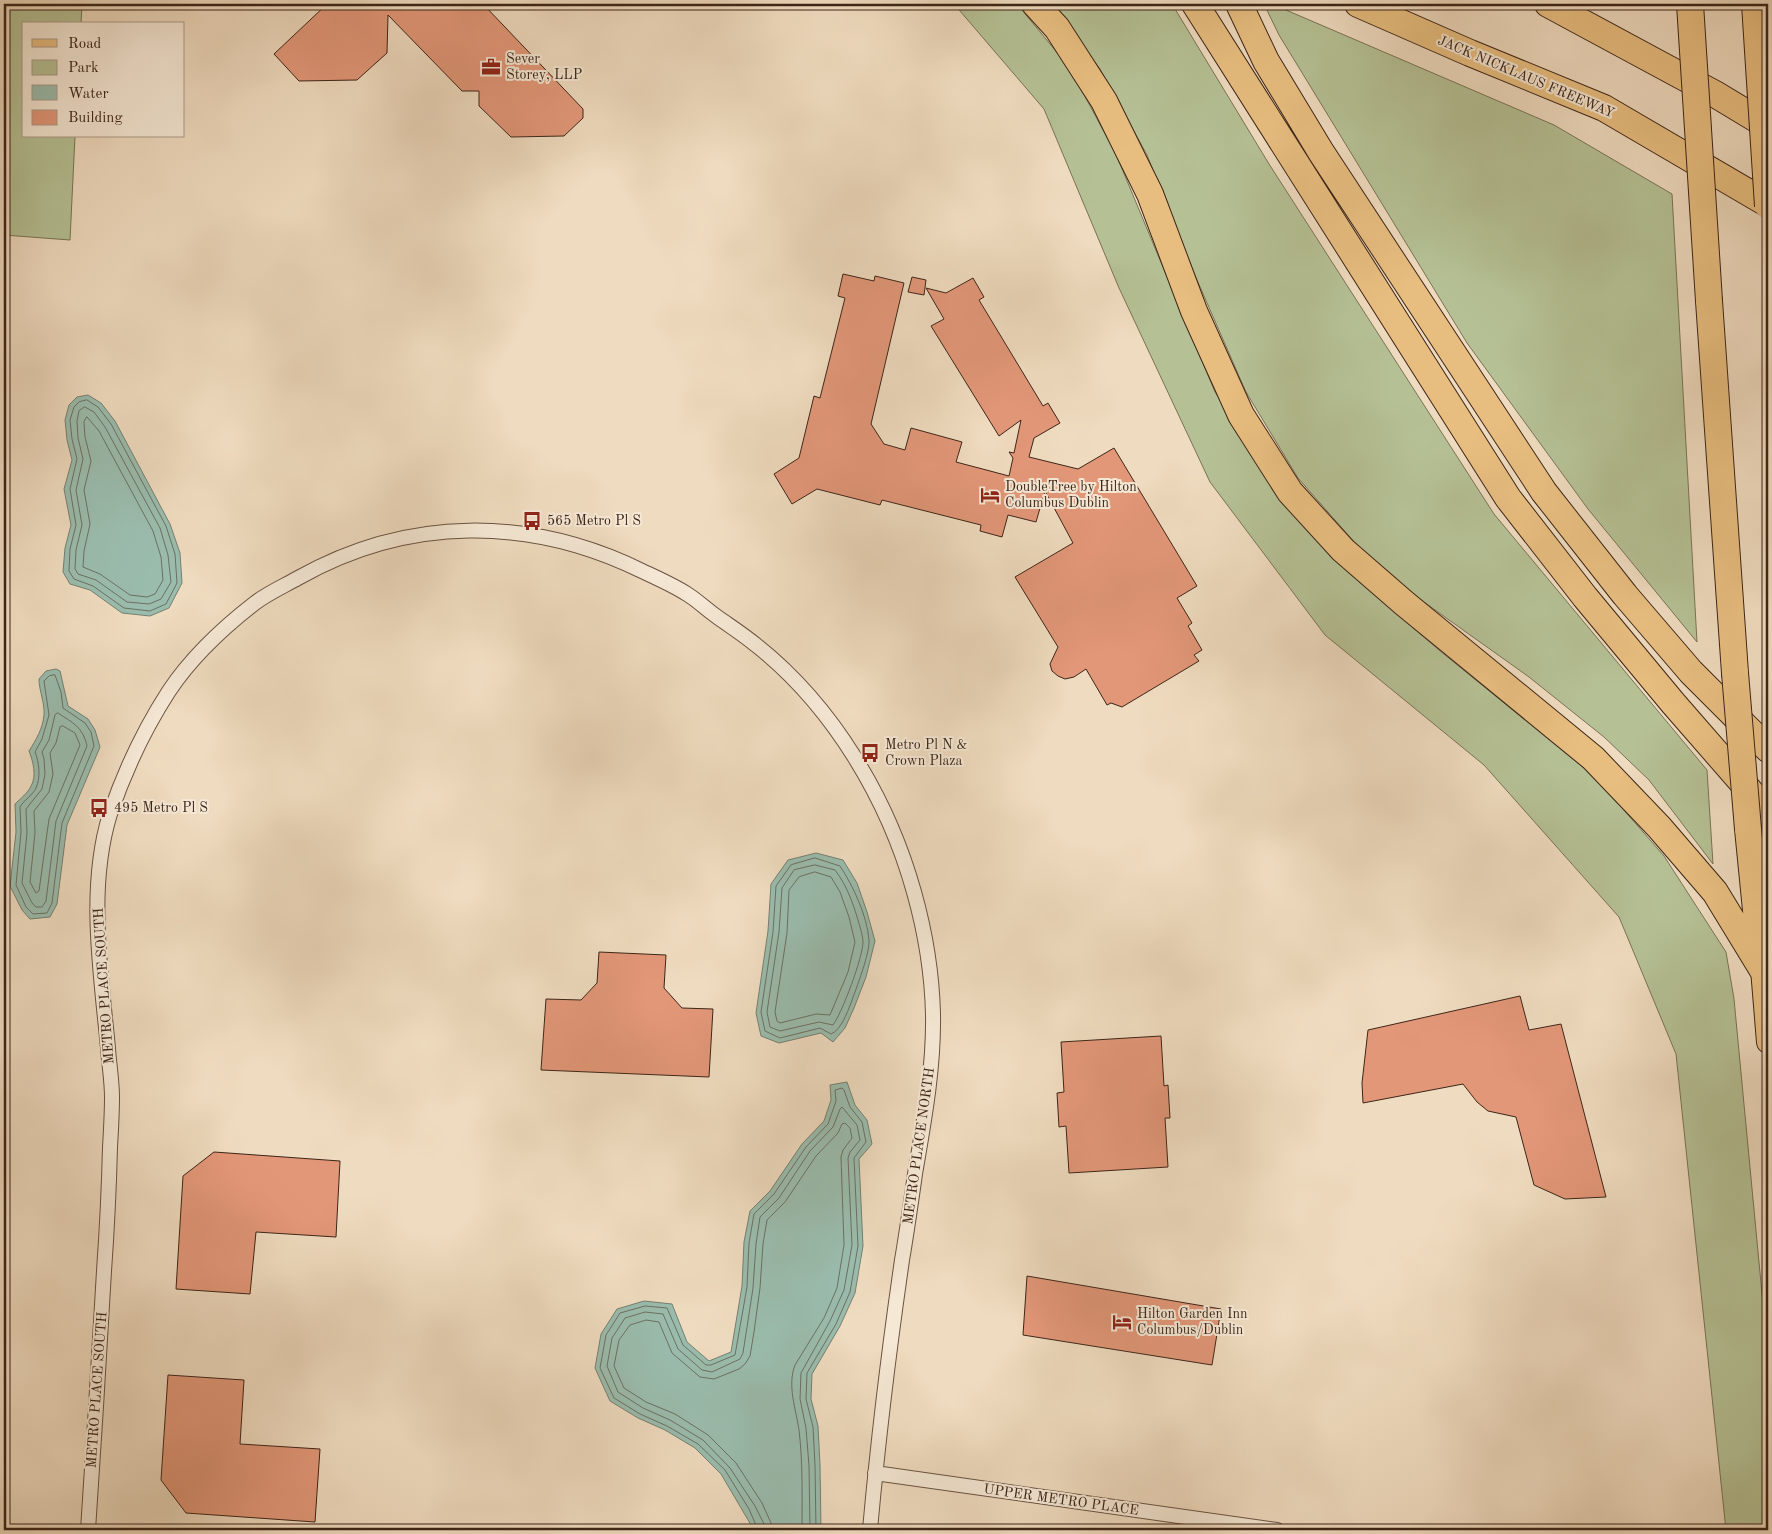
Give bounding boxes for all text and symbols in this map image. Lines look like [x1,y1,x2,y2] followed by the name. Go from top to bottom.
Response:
[22,22,185,138] legend
[1436,33,1616,121] street label: JACK NICKLAUS FREEWAY
[68,37,102,52] text: Road
[506,52,582,82] place label: Sever Storey, LLP
[480,56,502,78] office icon: Sever Storey, LLP
[68,61,99,76] text: Park
[68,87,109,102] text: Water
[68,111,123,126] text: Building
[1005,480,1137,510] place label: DoubleTree by Hilton Columbus Dublin
[979,484,1001,506] hotel icon: DoubleTree by Hilton Columbus Dublin
[521,510,543,532] bus stop icon: 565 Metro Pl S
[547,514,641,528] place label: 565 Metro Pl S
[885,738,968,768] place label: Metro Pl N & Crown Plaza
[859,742,881,764] bus stop icon: Metro Pl N & Crown Plaza
[88,797,110,819] bus stop icon: 495 Metro Pl S
[114,801,208,815] place label: 495 Metro Pl S
[92,907,116,1065] street label: METRO PLACE SOUTH
[901,1066,937,1226] street label: METRO PLACE NORTH
[1137,1307,1248,1337] place label: Hilton Garden Inn Columbus/Dublin
[85,1311,109,1469] street label: METRO PLACE SOUTH
[1111,1311,1133,1333] hotel icon: Hilton Garden Inn Columbus/Dublin
[982,1482,1140,1518] street label: UPPER METRO PLACE

